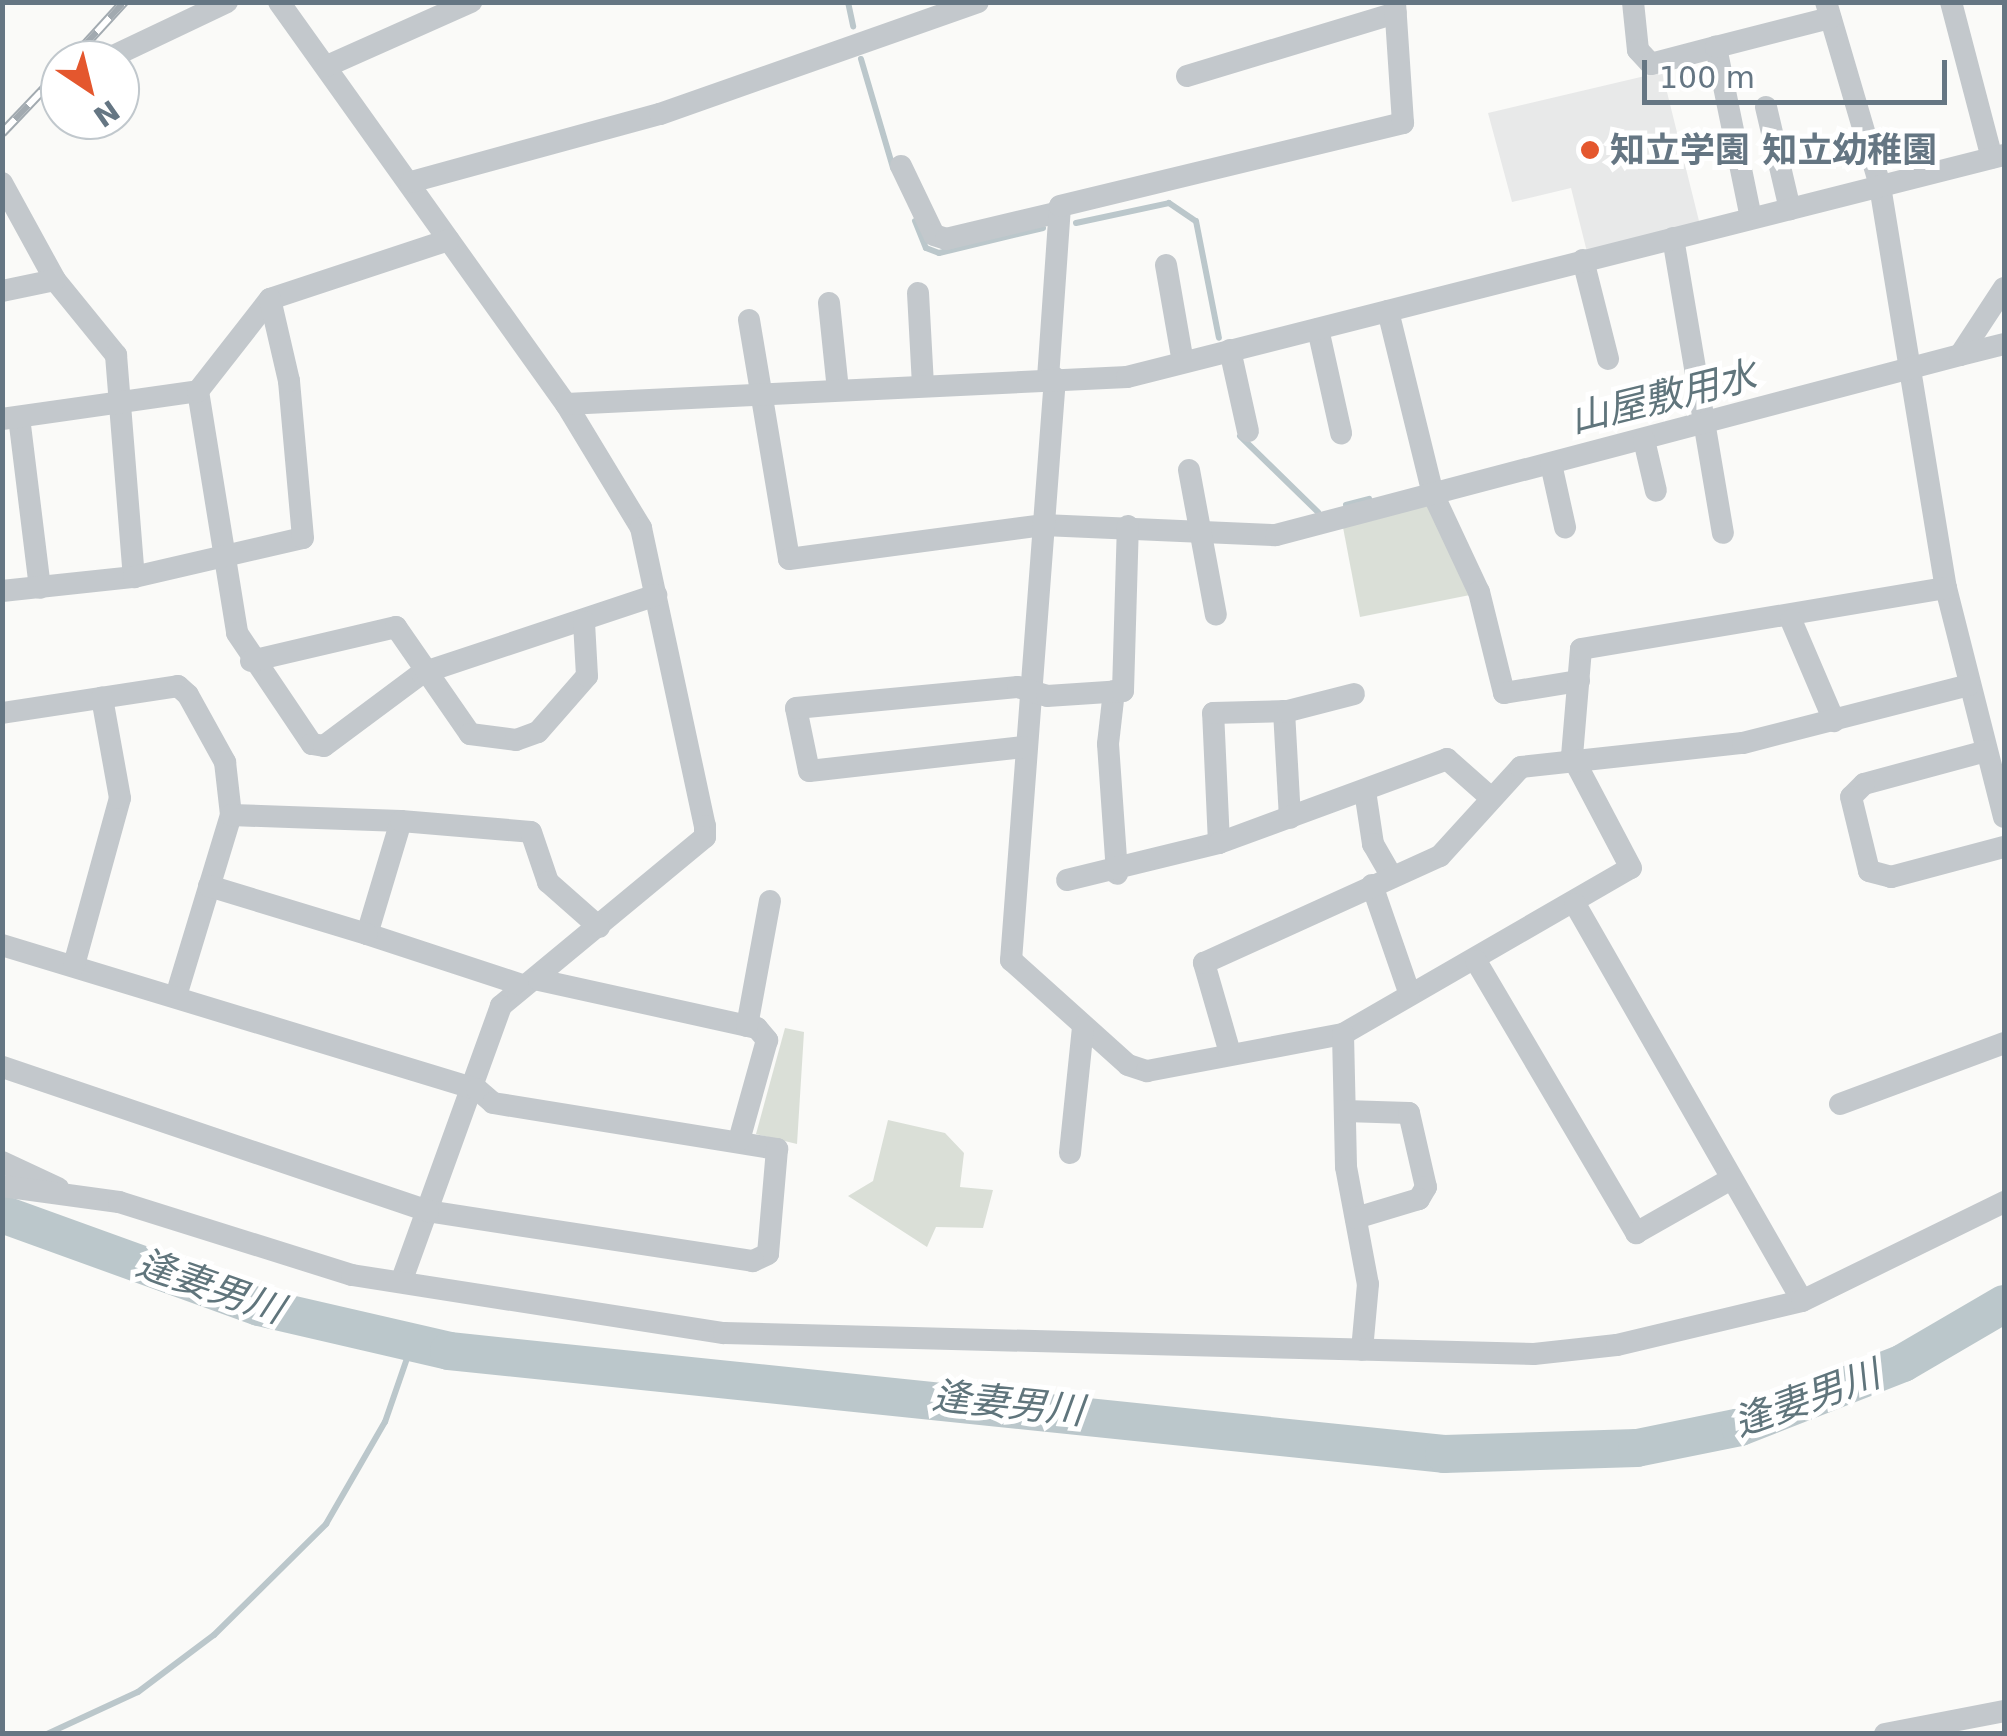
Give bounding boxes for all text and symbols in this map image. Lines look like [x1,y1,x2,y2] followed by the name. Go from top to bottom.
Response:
[40,40,140,140] north arrow
[1647,40,1952,102] scale bar
[1659,60,1755,95] text: 100 m
[87,93,125,134] text: N
[1610,129,1937,171] place label: 知立学園 知立幼稚園
[1579,139,1601,161] marker: 知立学園 知立幼稚園
[1565,353,1761,443] water label: 山屋敷用水
[131,1241,289,1333] water label: 逢妻男川
[1728,1352,1886,1446] water label: 逢妻男川
[930,1373,1086,1435] water label: 逢妻男川

